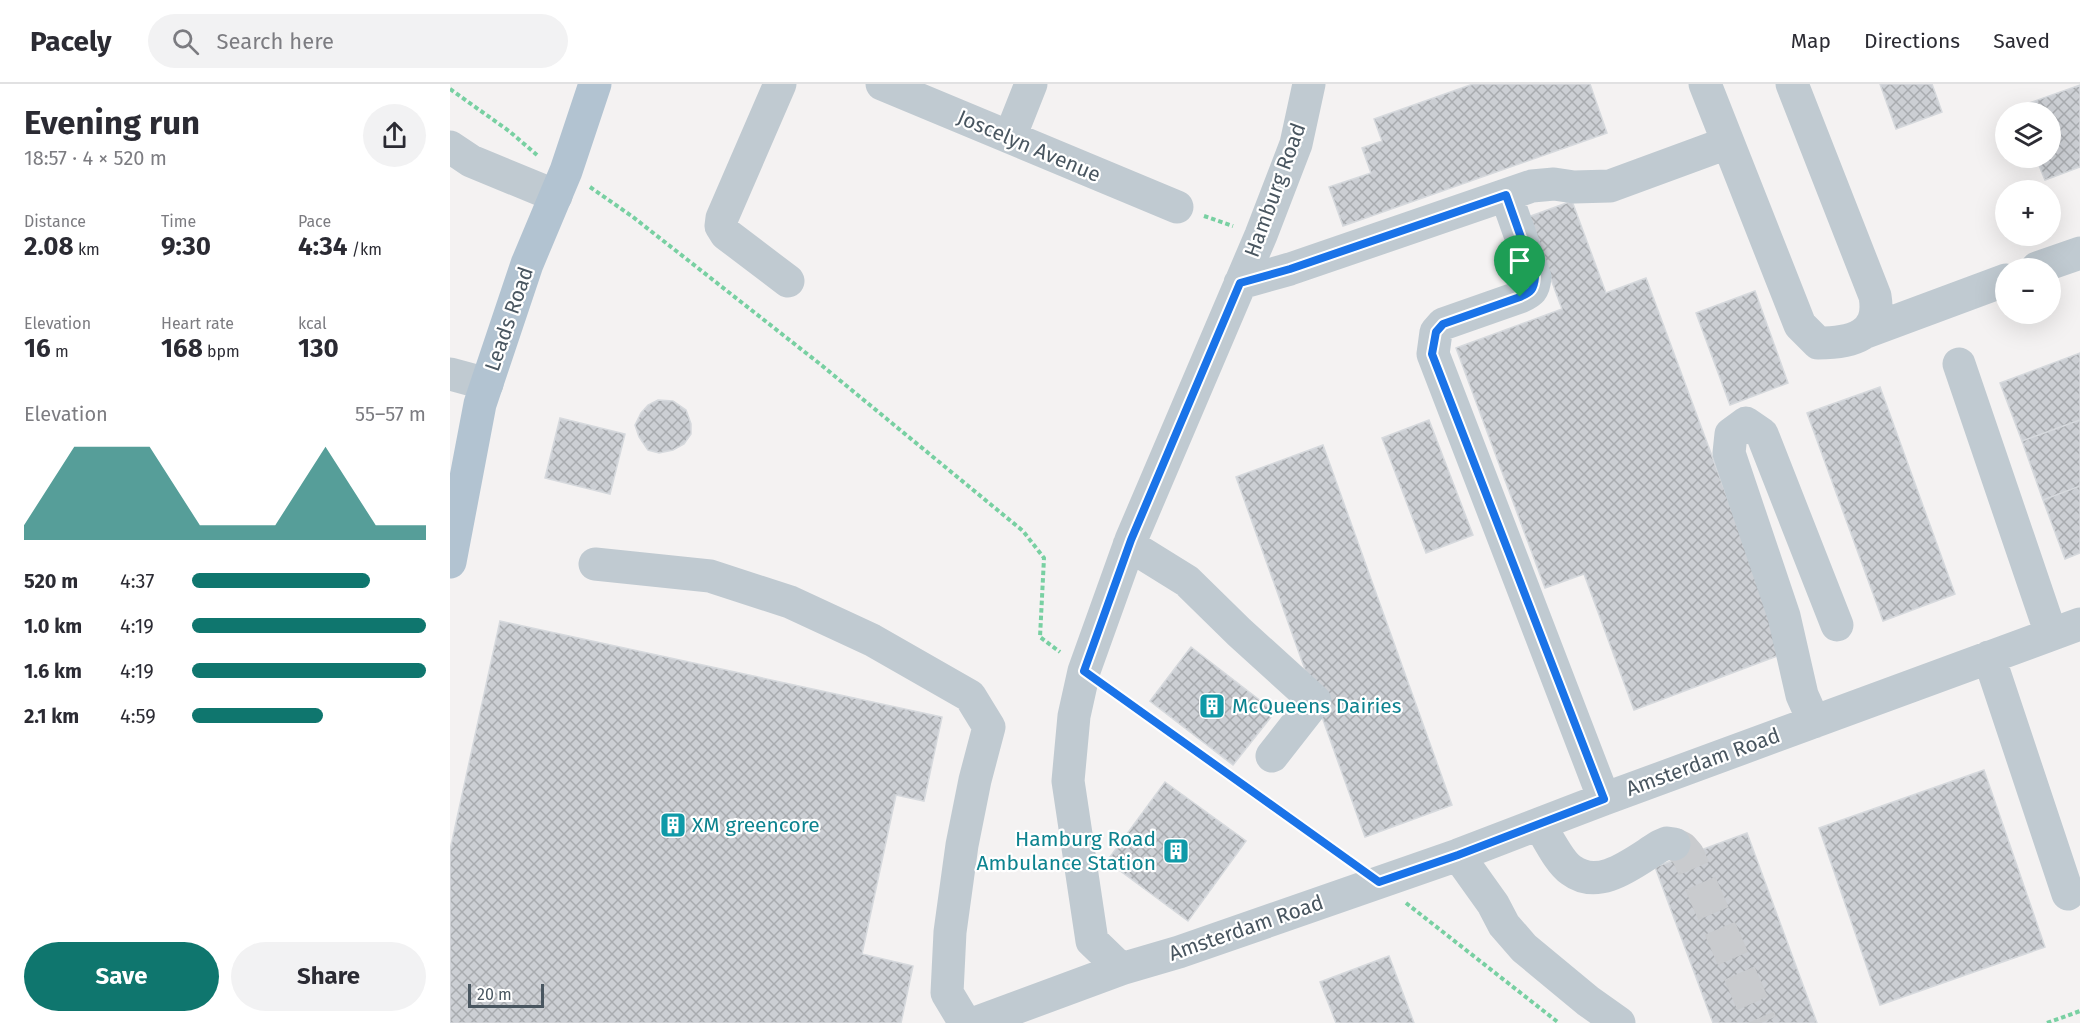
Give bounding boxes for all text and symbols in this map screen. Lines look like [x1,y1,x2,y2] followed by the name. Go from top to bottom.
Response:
[148,14,568,68] search box
[30,25,112,58] text: Pacely
[169,25,202,58] icon: search
[217,28,334,55] text: Search here
[1791,28,1831,54] text: Map
[1864,28,1960,54] text: Directions
[1993,28,2050,54] text: Saved
[1995,102,2061,324] map controls
[1995,102,2061,168] button: layers
[24,103,200,143] text: Evening run
[363,104,426,167] button: share
[953,104,1105,188] street label: Joscelyn Avenue
[1239,119,1311,261] street label: Hamburg Road
[24,146,167,170] text: 18:57 · 4 × 520 m
[1995,180,2061,246] button: +
[24,212,86,231] text: Distance
[161,212,196,231] text: Time
[298,212,331,231] text: Pace
[24,231,74,262] text: 2.08
[161,231,211,262] text: 9:30
[298,231,348,262] text: 4:34
[1494,235,1545,297] pin
[74,240,100,259] text: km
[348,240,382,259] text: /km
[1503,244,1536,277] icon: arrive
[1995,258,2061,324] button: −
[479,263,539,375] street label: Leads Road
[24,314,91,333] text: Elevation
[161,314,234,333] text: Heart rate
[298,314,327,333] text: kcal
[24,333,51,364] text: 16
[161,333,203,364] text: 168
[298,333,339,364] text: 130
[51,342,69,361] text: m
[203,342,240,361] text: bpm
[24,402,108,426] text: Elevation
[355,402,426,426] text: 55–57 m
[24,569,78,593] text: 520 m
[120,569,154,593] text: 4:37
[24,614,82,638] text: 1.0 km
[120,614,154,638] text: 4:19
[24,659,82,683] text: 1.6 km
[120,659,154,683] text: 4:19
[1197,691,1227,721] building icon: McQueens Dairies
[1232,693,1402,719] place label: McQueens Dairies
[24,704,79,728] text: 2.1 km
[120,704,156,728] text: 4:59
[1622,722,1784,802] street label: Amsterdam Road
[658,810,688,840] building icon: XM greencore
[692,812,820,838] place label: XM greencore
[976,826,1156,876] place label: Hamburg Road Ambulance Station
[1161,836,1191,866] building icon: Hamburg Road Ambulance Station
[1165,889,1327,967] street label: Amsterdam Road
[24,942,219,1011] button: Save
[231,942,426,1011] button: Share
[468,981,544,1008] scale bar
[477,985,512,1004] text: 20 m

